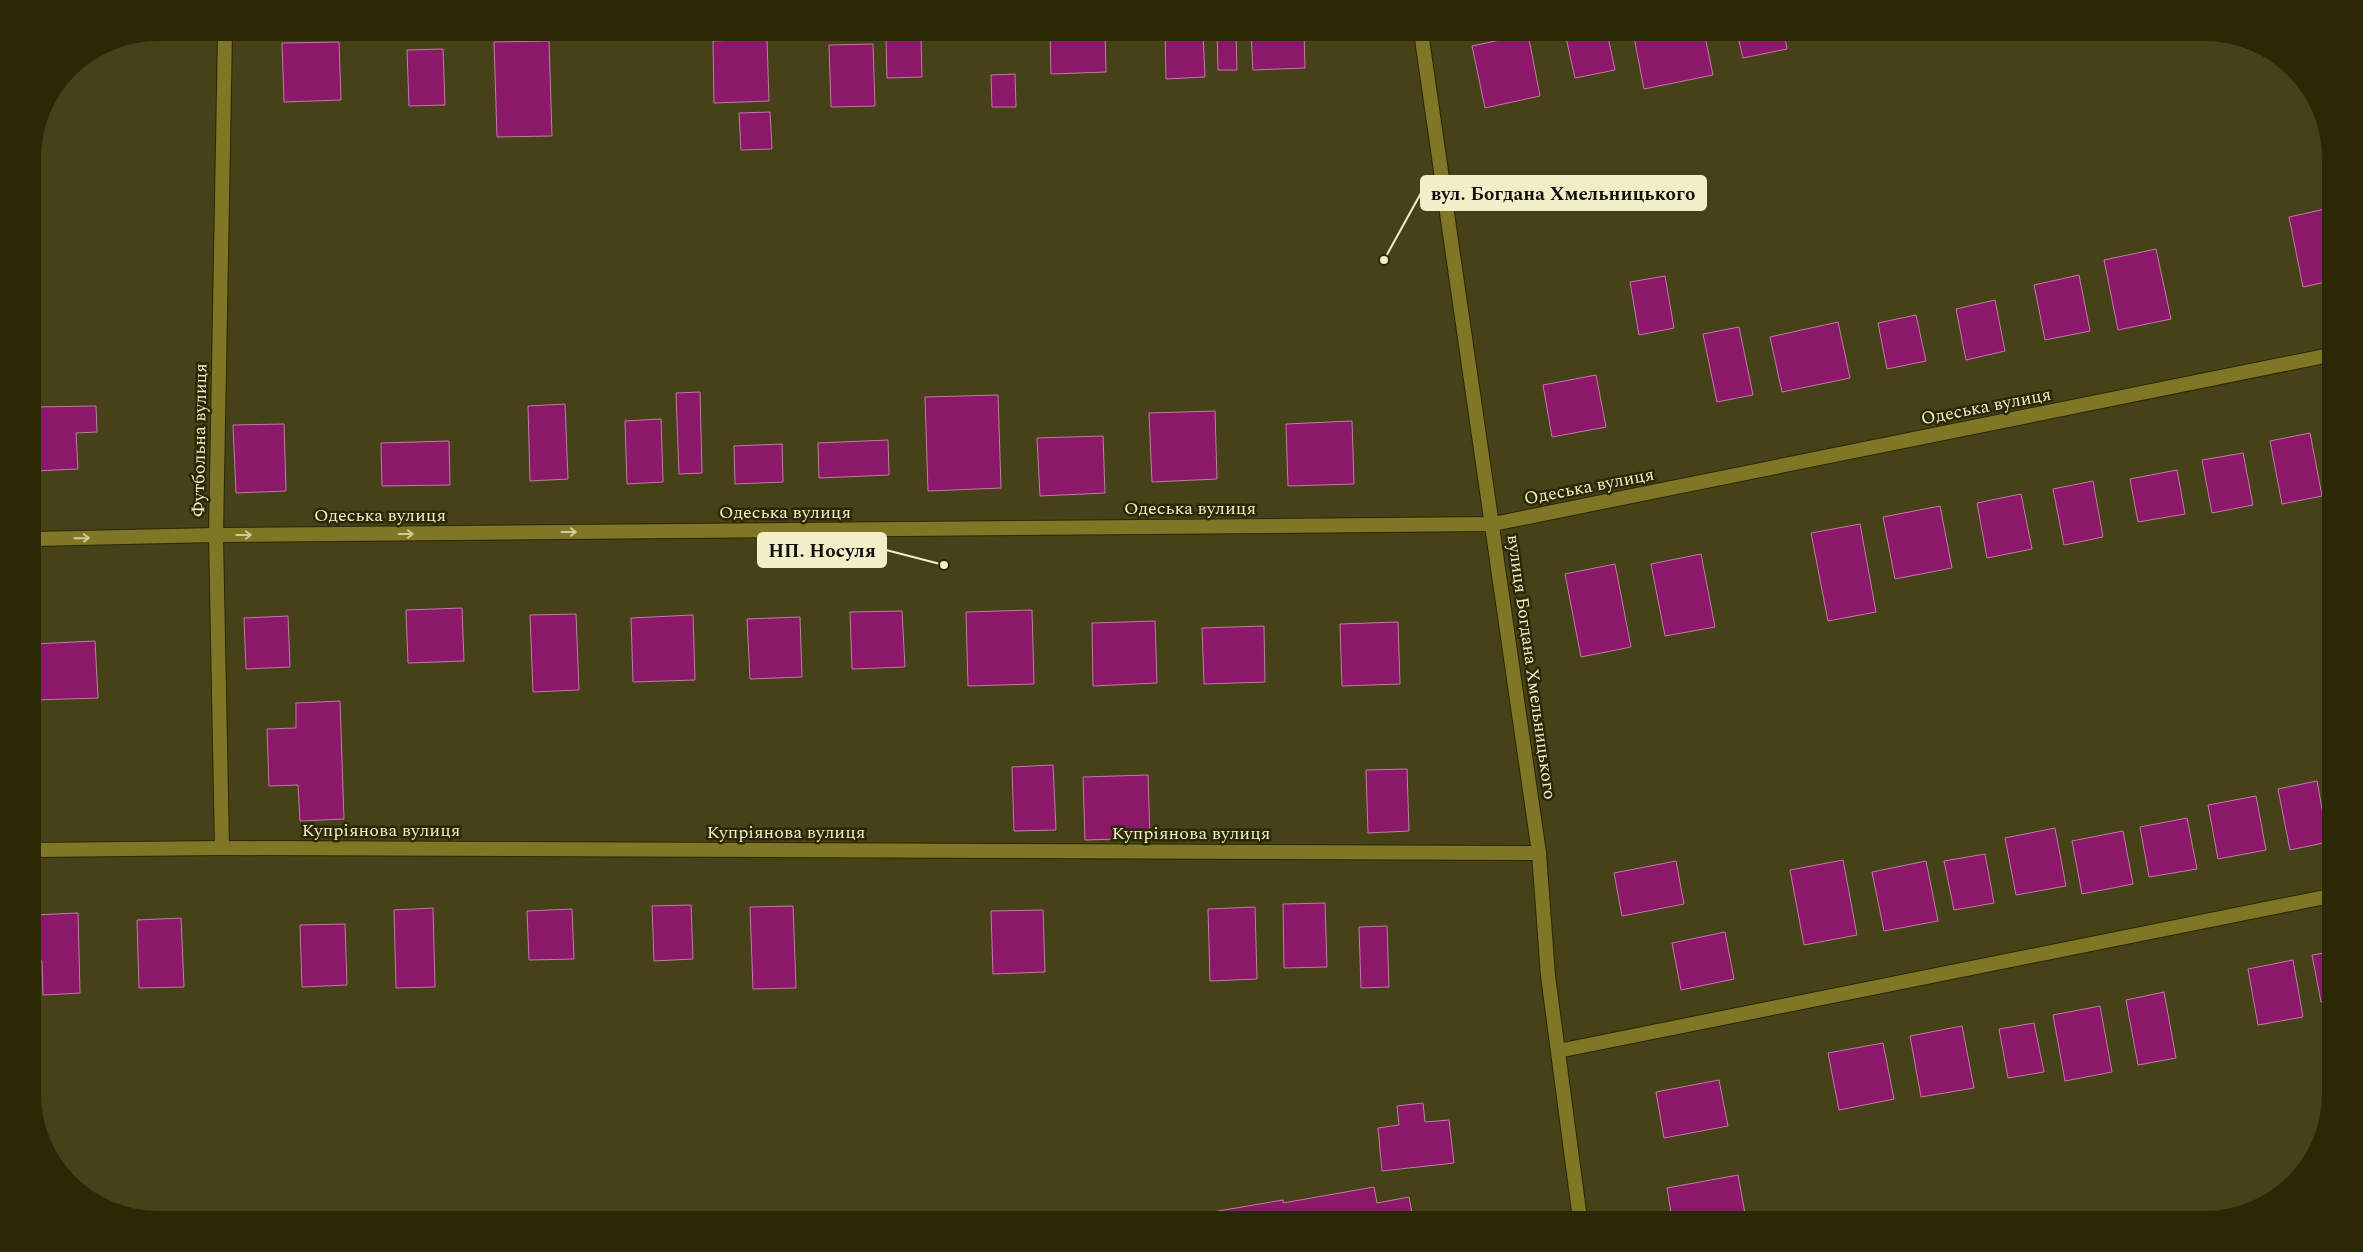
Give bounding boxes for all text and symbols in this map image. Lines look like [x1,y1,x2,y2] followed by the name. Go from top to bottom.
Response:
[1421,176,1706,210] callout: вул. Богдана Хмельницького
[1431,180,1695,209] text: вул. Богдана Хмельницького
[185,363,214,517] street label: Футбольна вулиця
[1919,381,2053,432] street label: Одеська вулиця
[1522,461,1656,512] street label: Одеська вулиця
[1124,495,1256,522] street label: Одеська вулиця
[719,499,851,526] street label: Одеська вулиця
[314,502,446,529] street label: Одеська вулиця
[561,528,577,537] one-way arrow
[398,529,414,539] one-way arrow
[236,530,252,540] one-way arrow
[73,533,89,543] one-way arrow
[758,533,886,567] callout: НП. Носуля
[1500,533,1563,801] street label: вулиця Богдана Хмельницького
[768,537,876,566] text: НП. Носуля
[302,817,460,844] street label: Купріянова вулиця
[707,819,865,846] street label: Купріянова вулиця
[1112,820,1270,847] street label: Купріянова вулиця

